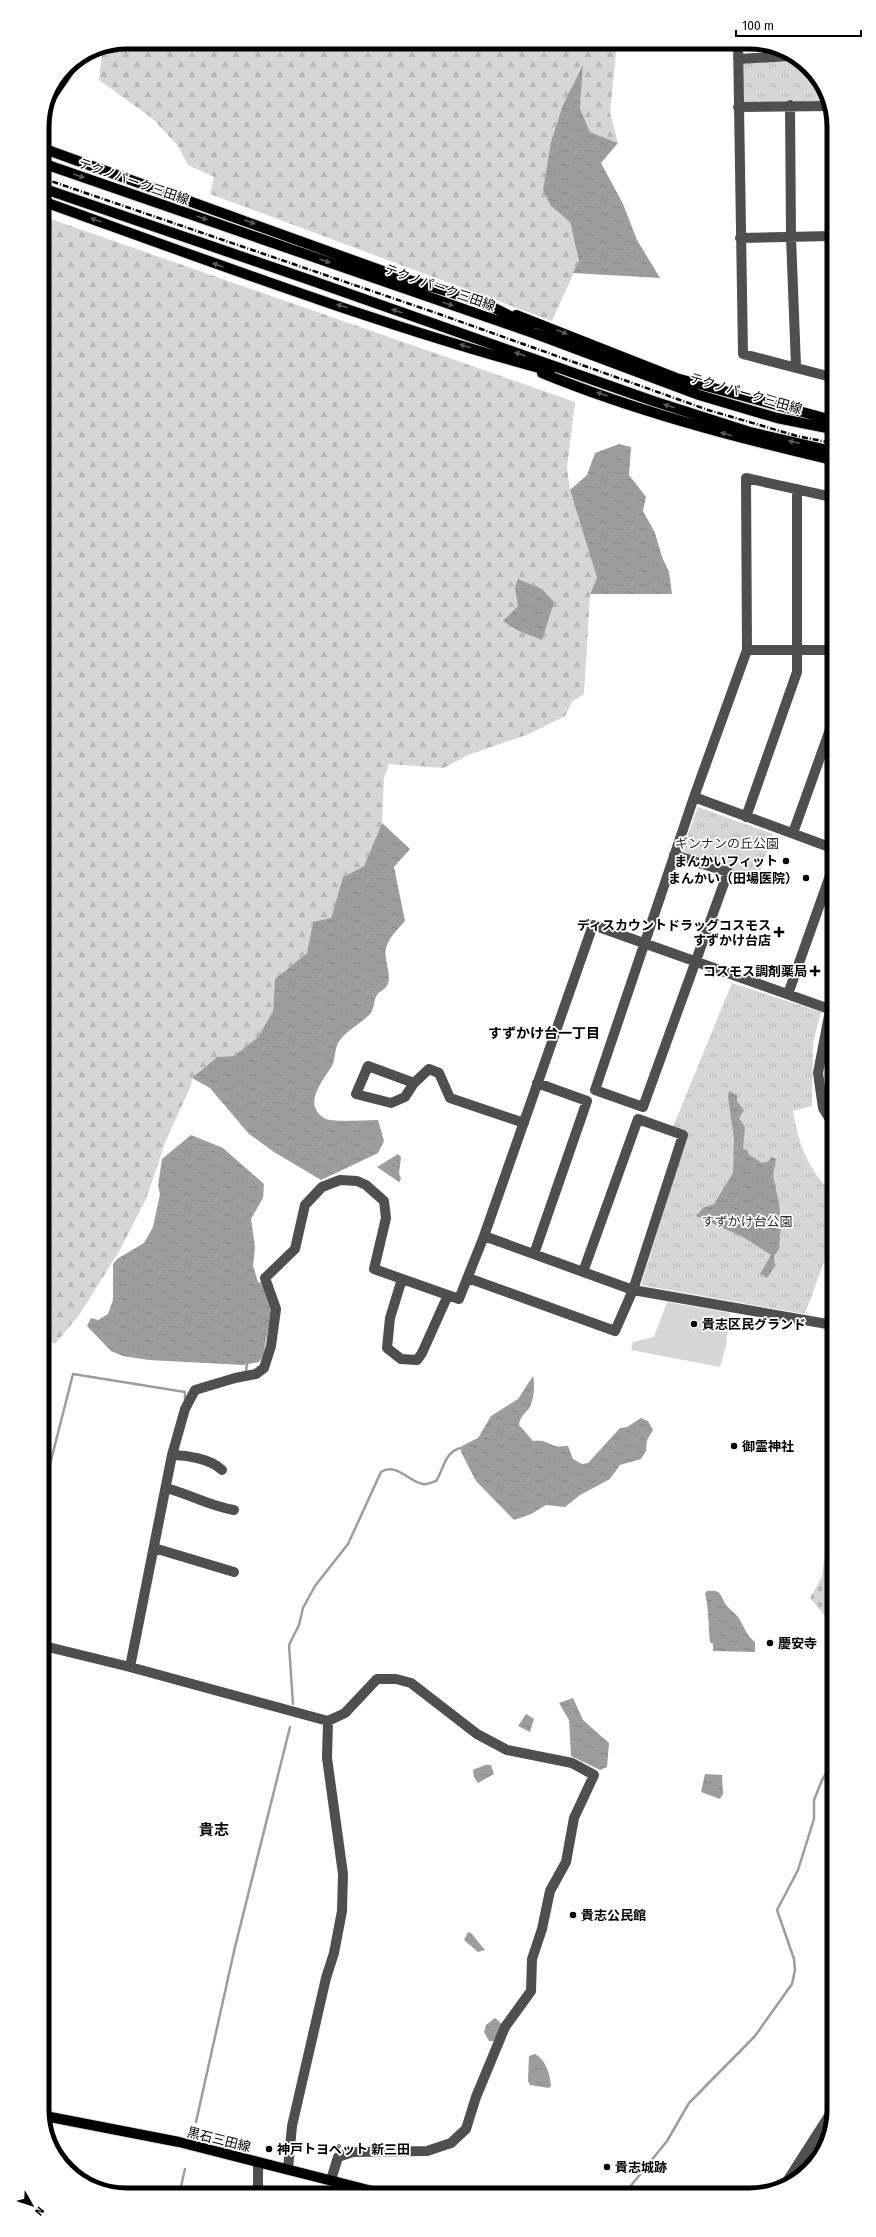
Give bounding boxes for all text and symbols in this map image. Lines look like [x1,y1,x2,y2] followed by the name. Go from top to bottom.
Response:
[736,12,861,38] scale bar
[742,19,774,33] text: 100 m
[76,155,191,207] street label: テクノパーク三田線
[74,173,86,179] one-way arrow
[196,215,208,221] one-way arrow
[90,217,102,223] one-way arrow
[245,220,257,226] one-way arrow
[319,258,331,264] one-way arrow
[212,261,224,267] one-way arrow
[382,261,497,313] street label: テクノパーク三田線
[442,301,454,307] one-way arrow
[335,303,347,309] one-way arrow
[391,307,403,313] one-way arrow
[557,329,568,335] one-way arrow
[459,343,471,349] one-way arrow
[513,351,525,357] one-way arrow
[688,370,804,417] street label: テクノパーク三田線
[596,391,608,397] one-way arrow
[662,403,674,409] one-way arrow
[720,431,732,437] one-way arrow
[787,439,800,445] one-way arrow
[675,836,779,851] park label: ギンナンの丘公園
[674,854,778,869] place label: まんかいフィット
[781,856,791,866] marker: まんかいフィット
[668,871,798,886] place label: まんかい（田場医院）
[801,873,811,883] marker: まんかい（田場医院）
[577,918,771,948] place label: ディスカウントドラッグコスモス すずかけ台店
[774,927,784,937] marker: ディスカウントドラッグコスモス すずかけ台店
[703,964,807,979] place label: コスモス調剤薬局
[810,966,820,976] marker: コスモス調剤薬局
[488,1025,600,1042] district label: すずかけ台一丁目
[701,1214,793,1229] park label: すずかけ台公園
[702,1317,806,1332] place label: 貴志区民グランド
[689,1319,699,1329] marker: 貴志区民グランド
[742,1439,794,1454] place label: 御霊神社
[729,1441,739,1451] marker: 御霊神社
[778,1636,817,1651] place label: 慶安寺
[765,1638,775,1648] marker: 慶安寺
[199,1821,229,1839] district label: 貴志
[581,1908,646,1923] place label: 貴志公民館
[568,1910,578,1920] marker: 貴志公民館
[186,2124,252,2155] street label: 黒石三田線
[277,2142,410,2157] place label: 神戸トヨペット 新三田
[264,2144,274,2154] marker: 神戸トヨペット 新三田
[615,2160,667,2175] place label: 貴志城跡
[602,2162,612,2172] marker: 貴志城跡
[12,2185,52,2225] north arrow
[32,2204,47,2218] text: N

